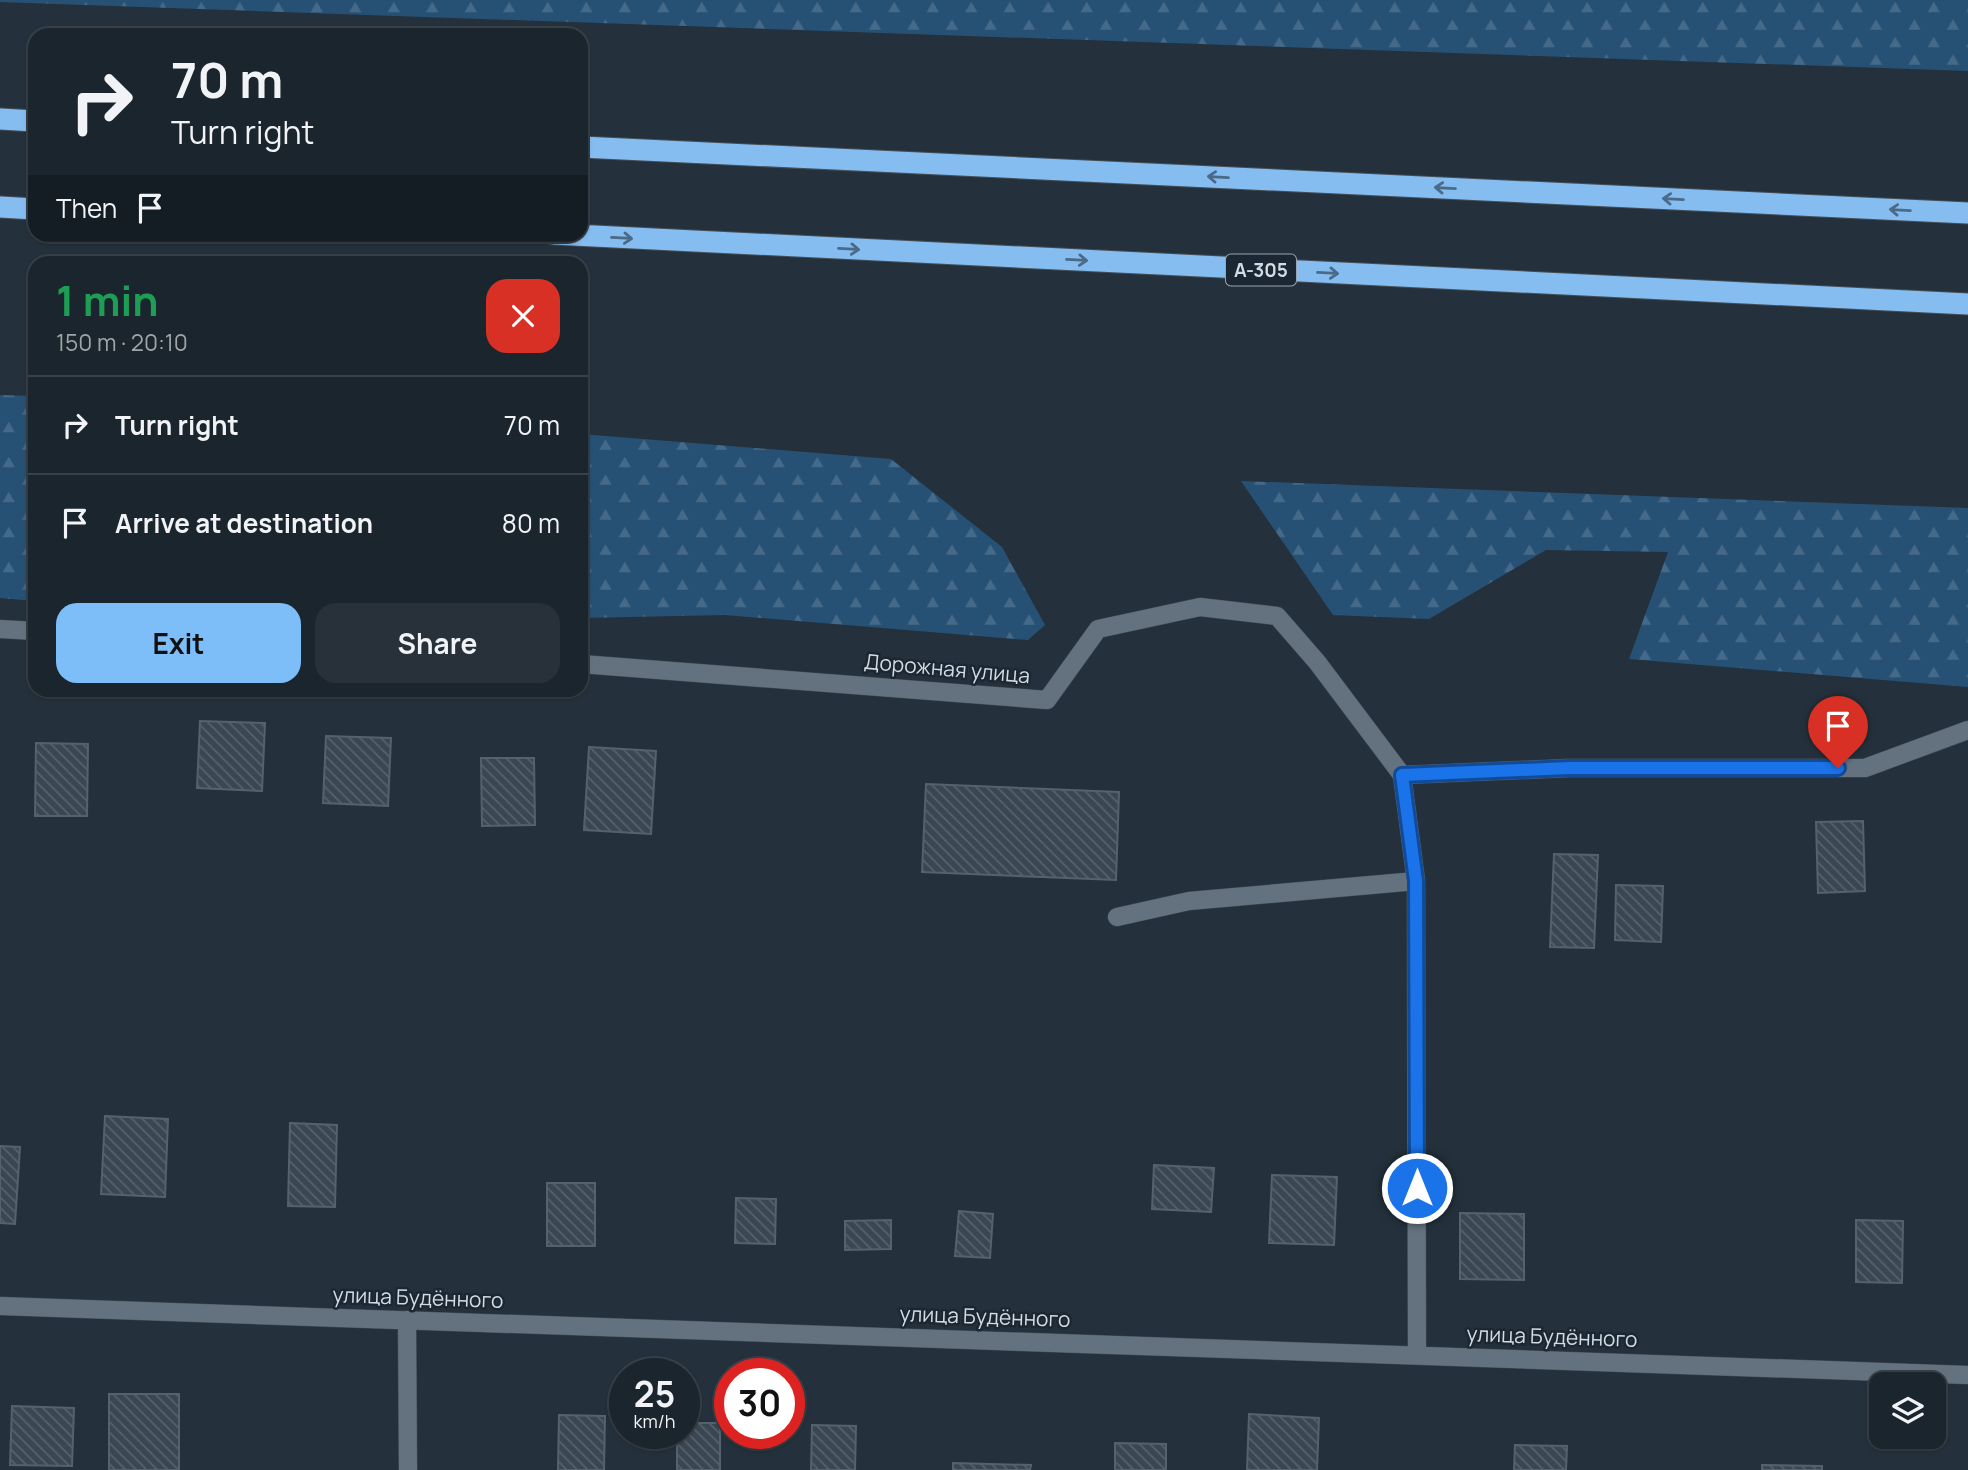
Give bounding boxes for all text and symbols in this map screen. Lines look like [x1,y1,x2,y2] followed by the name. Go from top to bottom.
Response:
[171,46,283,113] text: 70 m
[56,56,147,147] icon: right
[171,110,314,154] text: Turn right
[1207,170,1230,183] one-way arrow
[1434,181,1457,194] one-way arrow
[131,189,169,227] icon: arrive
[56,190,117,226] text: Then
[1661,192,1684,205] one-way arrow
[1889,203,1912,216] one-way arrow
[610,231,633,244] one-way arrow
[838,243,861,256] one-way arrow
[1065,254,1088,267] one-way arrow
[1226,254,1296,286] road number: А-305
[1317,267,1339,280] one-way arrow
[56,271,159,329] text: 1 min
[486,279,560,353] button: close
[56,326,188,358] text: 150 m · 20:10
[56,406,94,444] icon: right
[115,407,239,443] text: Turn right
[504,407,560,443] text: 70 m
[56,504,94,542] icon: arrive
[115,505,373,541] text: Arrive at destination
[502,505,560,541] text: 80 m
[56,603,301,683] button: Exit
[315,603,560,683] button: Share
[863,647,1031,689] street label: Дорожная улица
[1808,696,1868,768] pin
[1819,707,1857,745] icon: arrive
[1380,1151,1454,1225] position arrow
[332,1280,504,1314] street label: улица Будённого
[899,1299,1071,1333] street label: улица Будённого
[1466,1319,1638,1353] street label: улица Будённого
[714,1358,805,1449] speed limit sign: 30
[634,1370,675,1418] text: 25
[1869,1372,1946,1449] map controls
[1869,1372,1946,1449] button: layers
[634,1409,675,1433] text: km/h

